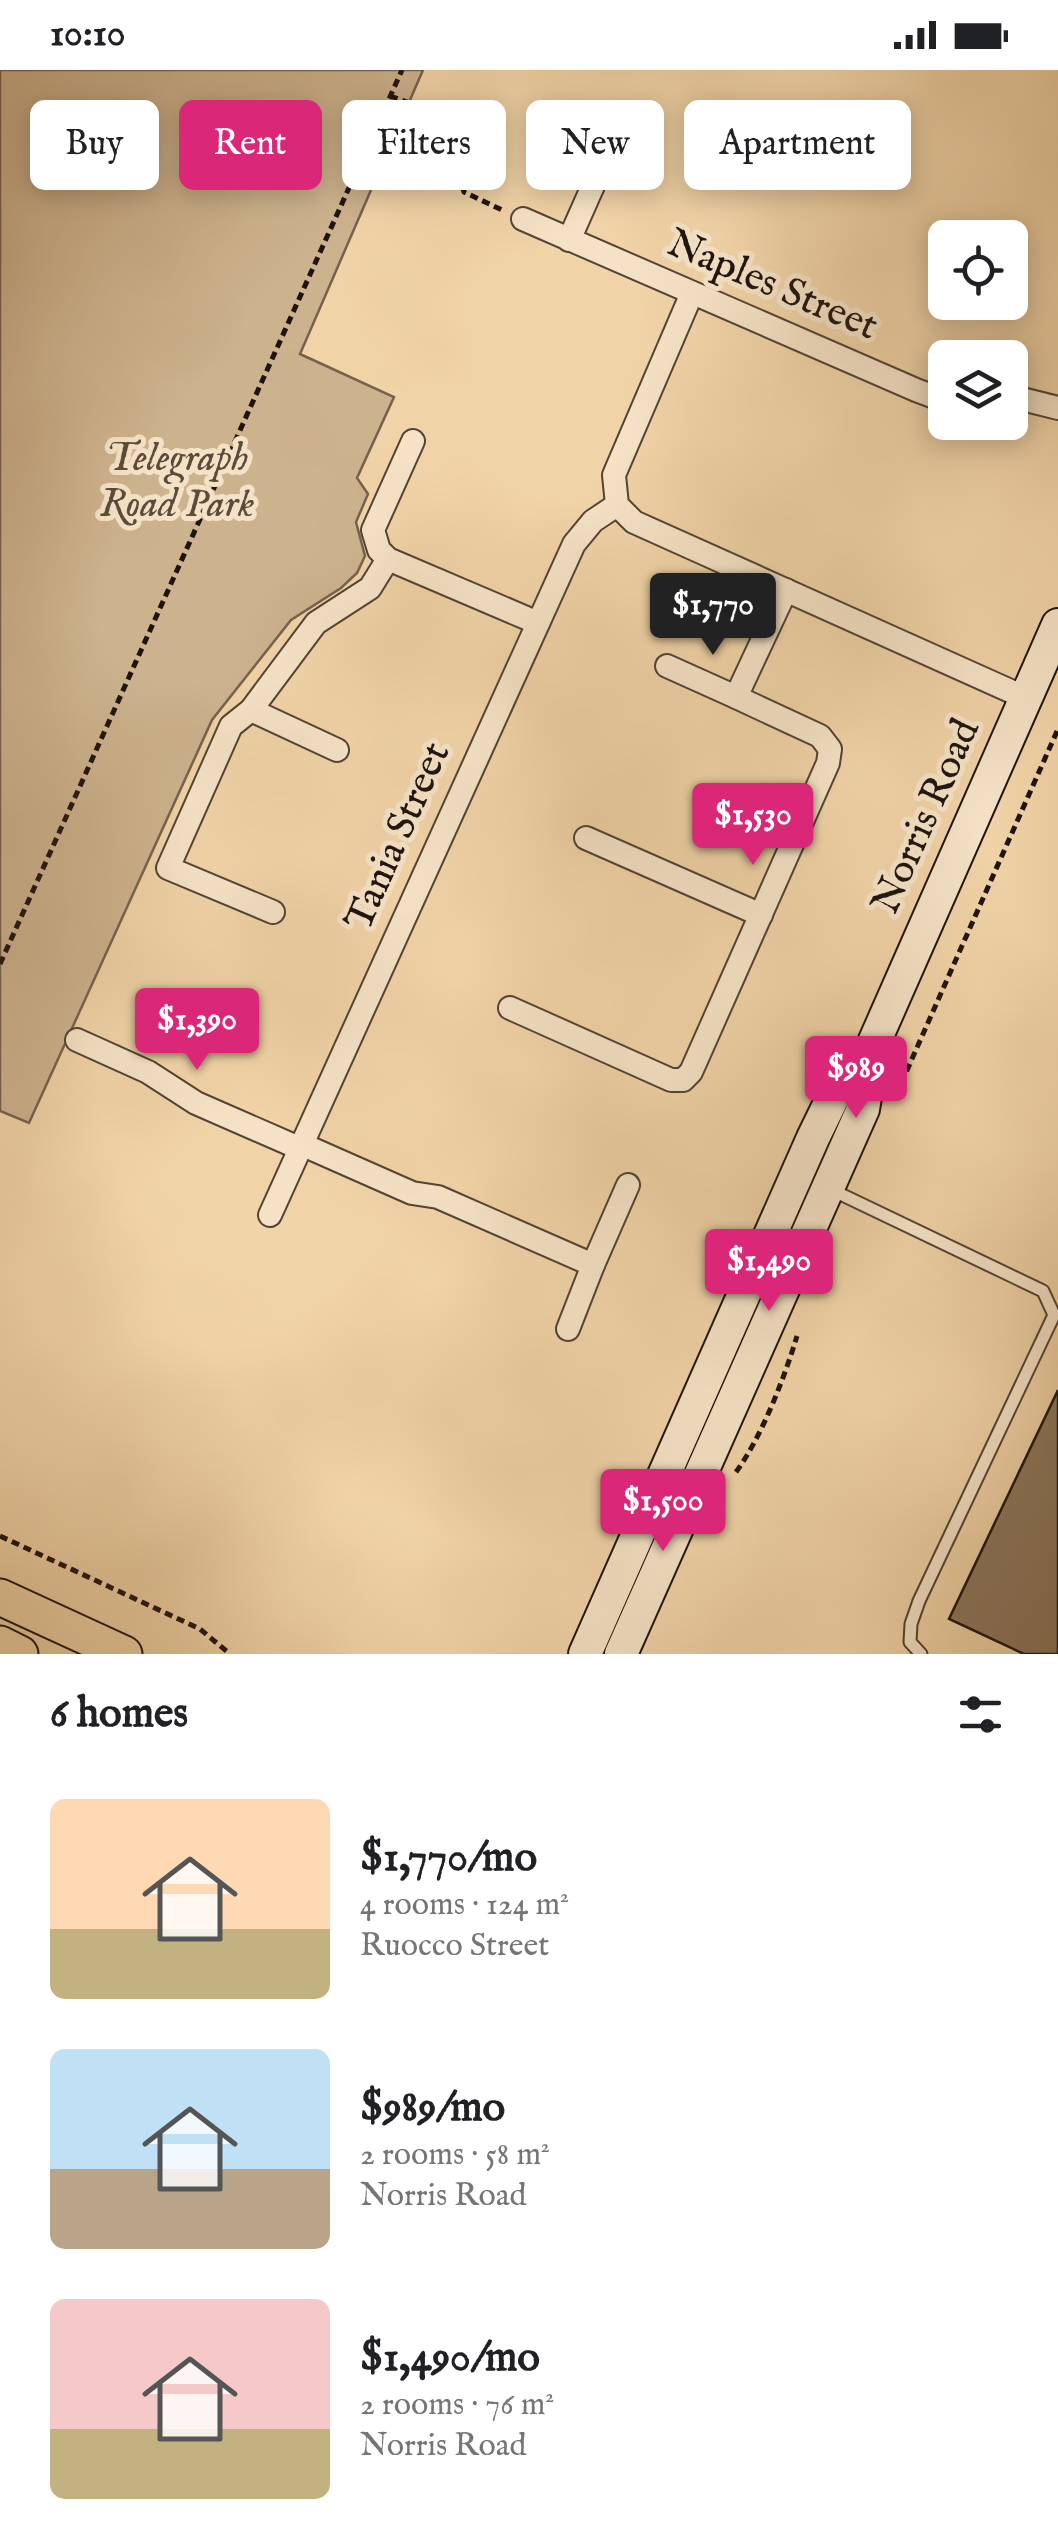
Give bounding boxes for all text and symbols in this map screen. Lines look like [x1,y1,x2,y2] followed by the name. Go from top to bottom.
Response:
[50,11,125,59] text: 10:10
[30,100,159,190] chip: Buy
[179,100,322,190] chip: Rent
[342,100,506,190] chip: Filters
[526,100,664,190] chip: New
[684,100,911,190] chip: Apartment
[659,219,885,353] street label: Naples Street
[928,220,1028,440] map controls
[928,220,1028,320] button: locate
[928,340,1028,440] button: layers
[100,434,254,531] park label: Telegraph Road Park
[632,573,794,658] pin: $1,770
[672,585,754,626] text: $1,770
[861,711,993,922] street label: Norris Road
[335,735,463,939] street label: Tania Street
[672,783,834,868] pin: $1,530
[714,795,792,836] text: $1,530
[116,988,278,1073] pin: $1,390
[157,1000,237,1041] text: $1,390
[797,1036,915,1121] pin: $989
[827,1048,885,1089] text: $989
[688,1229,850,1314] pin: $1,490
[727,1241,811,1282] text: $1,490
[582,1469,744,1554] pin: $1,500
[622,1481,704,1522] text: $1,500
[953,1687,1008,1742] icon: filters
[50,1688,188,1741] text: 6 homes
[360,1832,537,1885] text: $1,770/mo
[130,1839,250,1959] icon: home
[360,1885,569,1926] text: 4 rooms · 124 m²
[360,1926,549,1967] text: Ruocco Street
[360,2082,505,2135] text: $989/mo
[130,2089,250,2209] icon: home
[360,2135,550,2176] text: 2 rooms · 58 m²
[360,2176,527,2217] text: Norris Road
[360,2332,540,2385] text: $1,490/mo
[130,2339,250,2459] icon: home
[360,2385,554,2426] text: 2 rooms · 76 m²
[360,2426,527,2467] text: Norris Road

